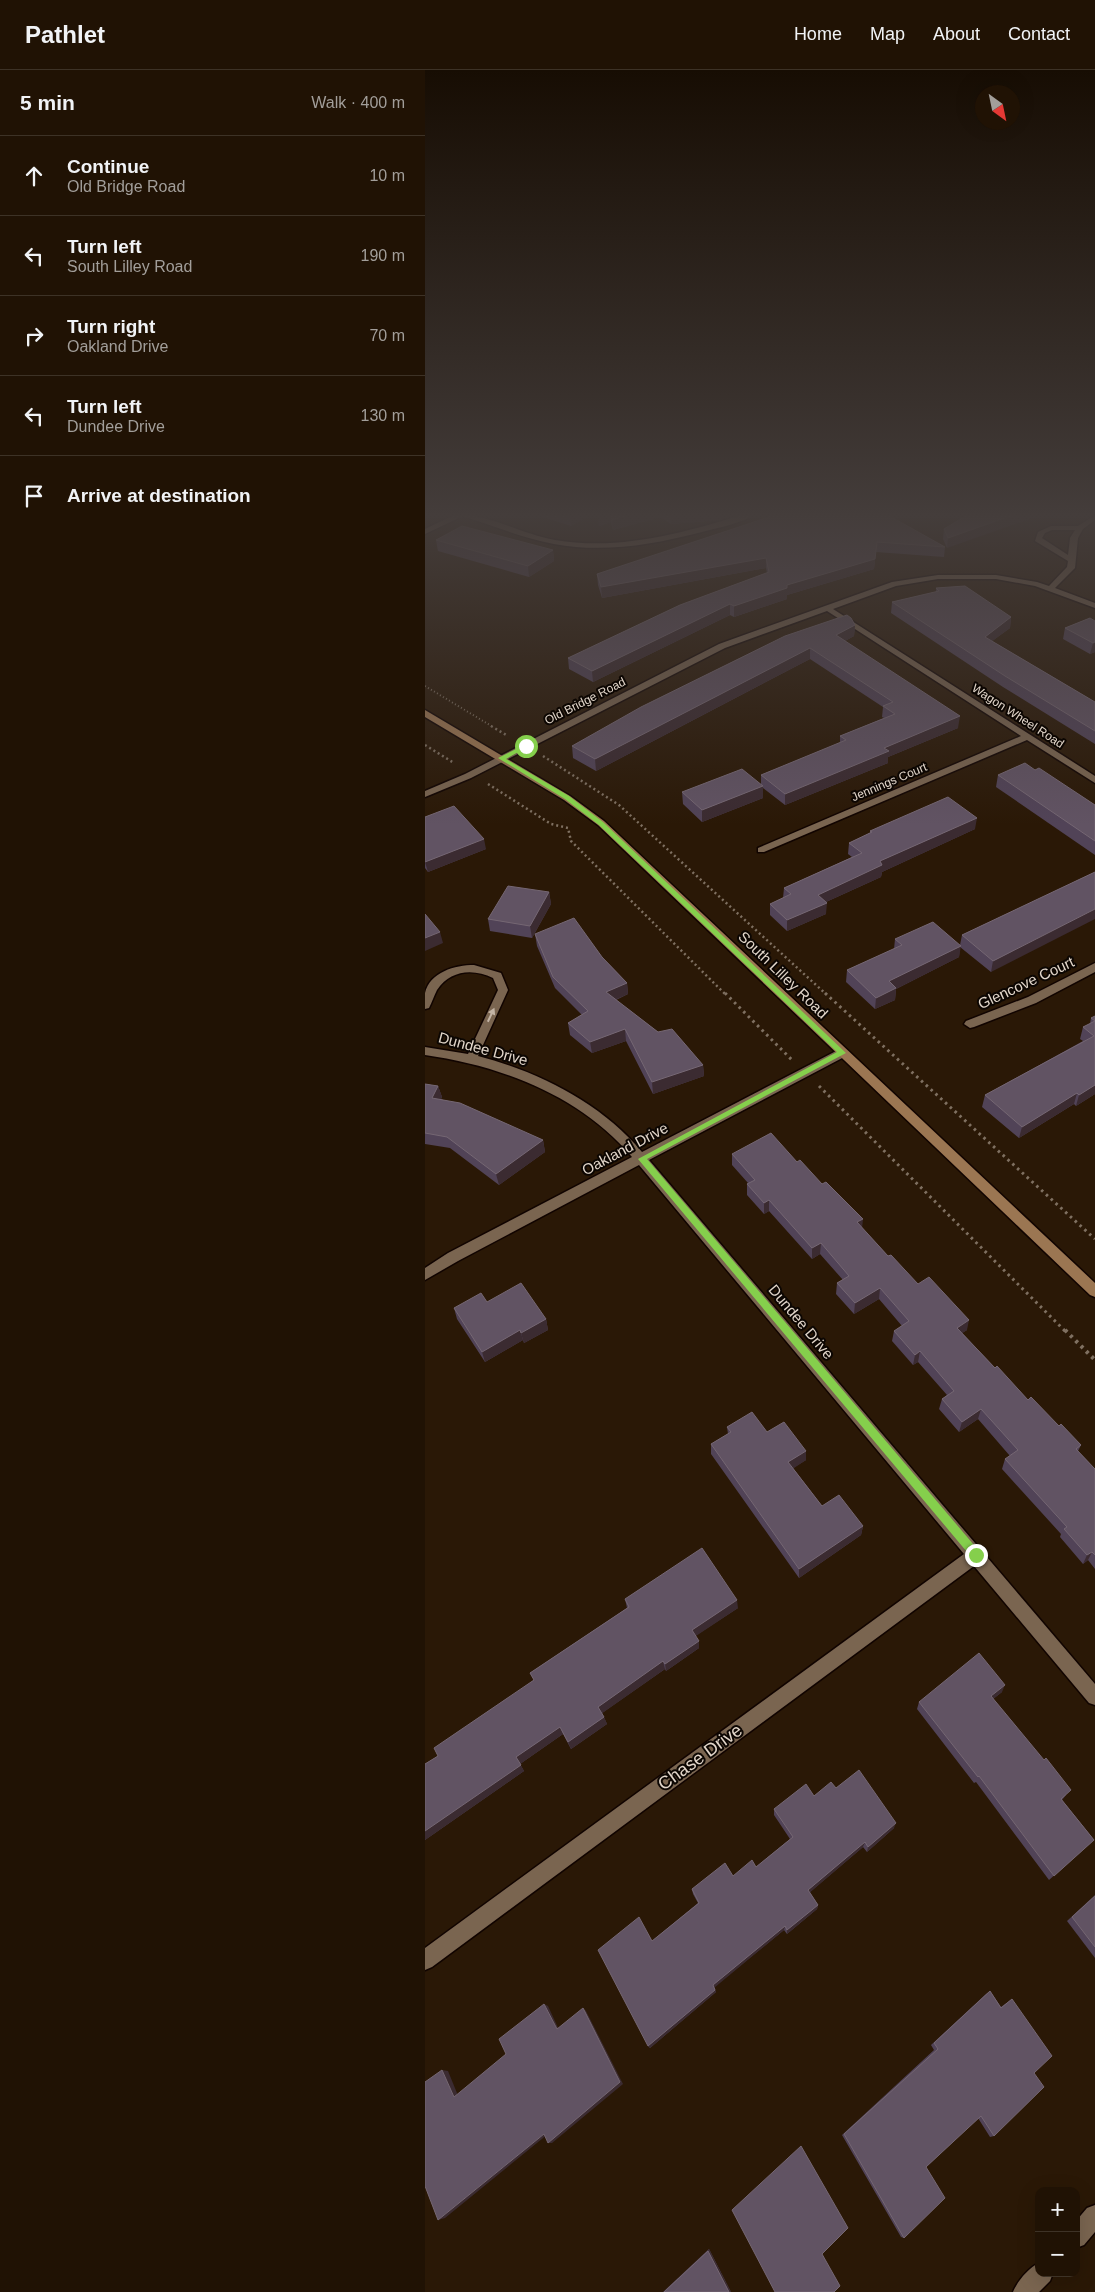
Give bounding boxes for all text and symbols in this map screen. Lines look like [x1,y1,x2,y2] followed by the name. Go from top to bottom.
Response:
[25,21,105,48] text: Pathlet
[794,24,842,44] text: Home
[870,24,905,44] text: Map
[933,24,980,44] text: About
[1008,24,1070,44] text: Contact
[975,85,1020,130] north arrow
[20,91,75,114] text: 5 min
[311,94,405,111] text: Walk · 400 m
[67,156,149,177] text: Continue
[20,162,48,190] icon: ahead
[369,167,405,184] text: 10 m
[67,178,185,195] text: Old Bridge Road
[67,236,142,257] text: Turn left
[20,242,48,270] icon: left
[361,247,405,264] text: 190 m
[67,258,192,275] text: South Lilley Road
[67,316,155,337] text: Turn right
[20,322,48,350] icon: right
[369,327,405,344] text: 70 m
[67,338,168,355] text: Oakland Drive
[67,396,142,417] text: Turn left
[20,402,48,430] icon: left
[361,407,405,424] text: 130 m
[67,418,165,435] text: Dundee Drive
[20,482,48,510] icon: arrive
[67,485,251,506] text: Arrive at destination
[542,675,628,727] street label: Old Bridge Road
[969,681,1067,751] street label: Wagon Wheel Road
[515,735,538,758] route start
[849,760,929,804] street label: Jennings Court
[735,928,832,1022] street label: South Lilley Road
[975,952,1077,1012] street label: Glencove Court
[488,1008,496,1022] one-way arrow
[437,1028,530,1069] street label: Dundee Drive
[579,1119,671,1178] street label: Oakland Drive
[765,1281,837,1362] street label: Dundee Drive
[965,1544,988,1567] route end
[654,1720,746,1794] street label: Chase Drive
[1035,2187,1080,2277] map controls
[1035,2187,1080,2232] button: +
[1035,2232,1080,2277] button: −

